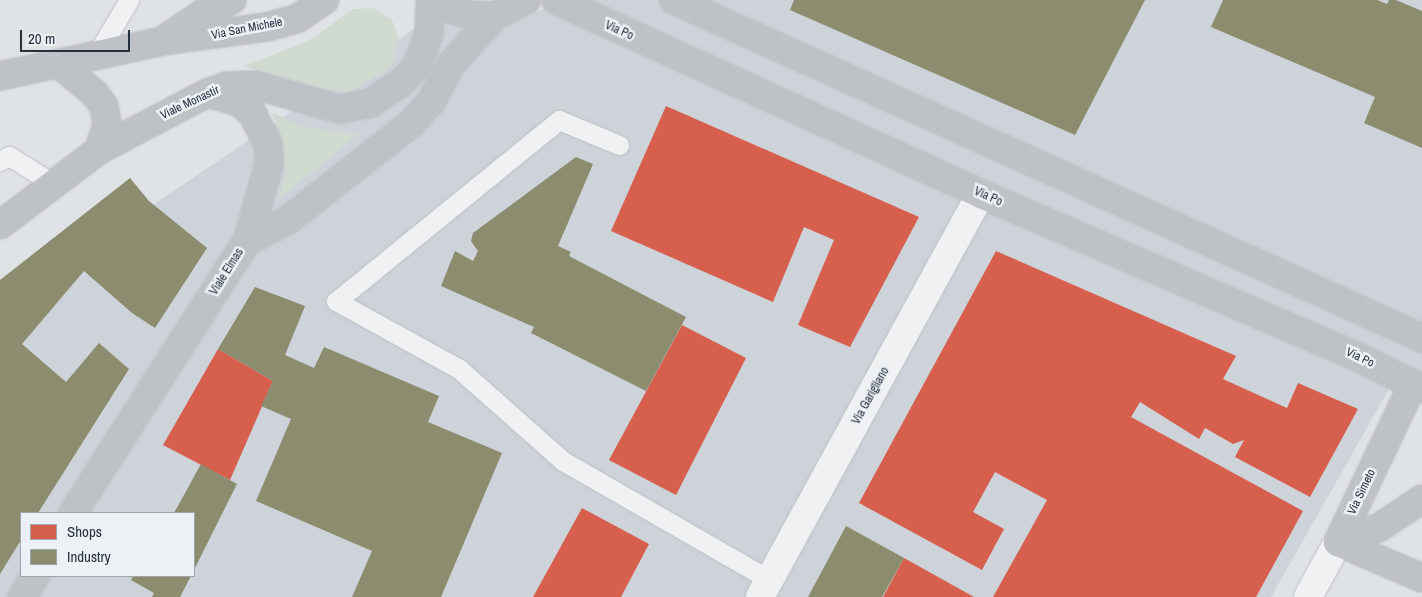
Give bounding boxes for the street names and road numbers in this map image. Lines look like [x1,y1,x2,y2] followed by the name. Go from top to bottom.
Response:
[210,15,284,43] street label: Via San Michele
[603,18,635,44] street label: Via Po
[158,83,222,123] street label: Viale Monastir
[972,184,1004,210] street label: Via Po
[207,246,247,298] street label: Viale Elmas
[1344,345,1376,371] street label: Via Po
[849,365,893,427] street label: Via Garigliano
[1345,467,1379,517] street label: Via Simeto

